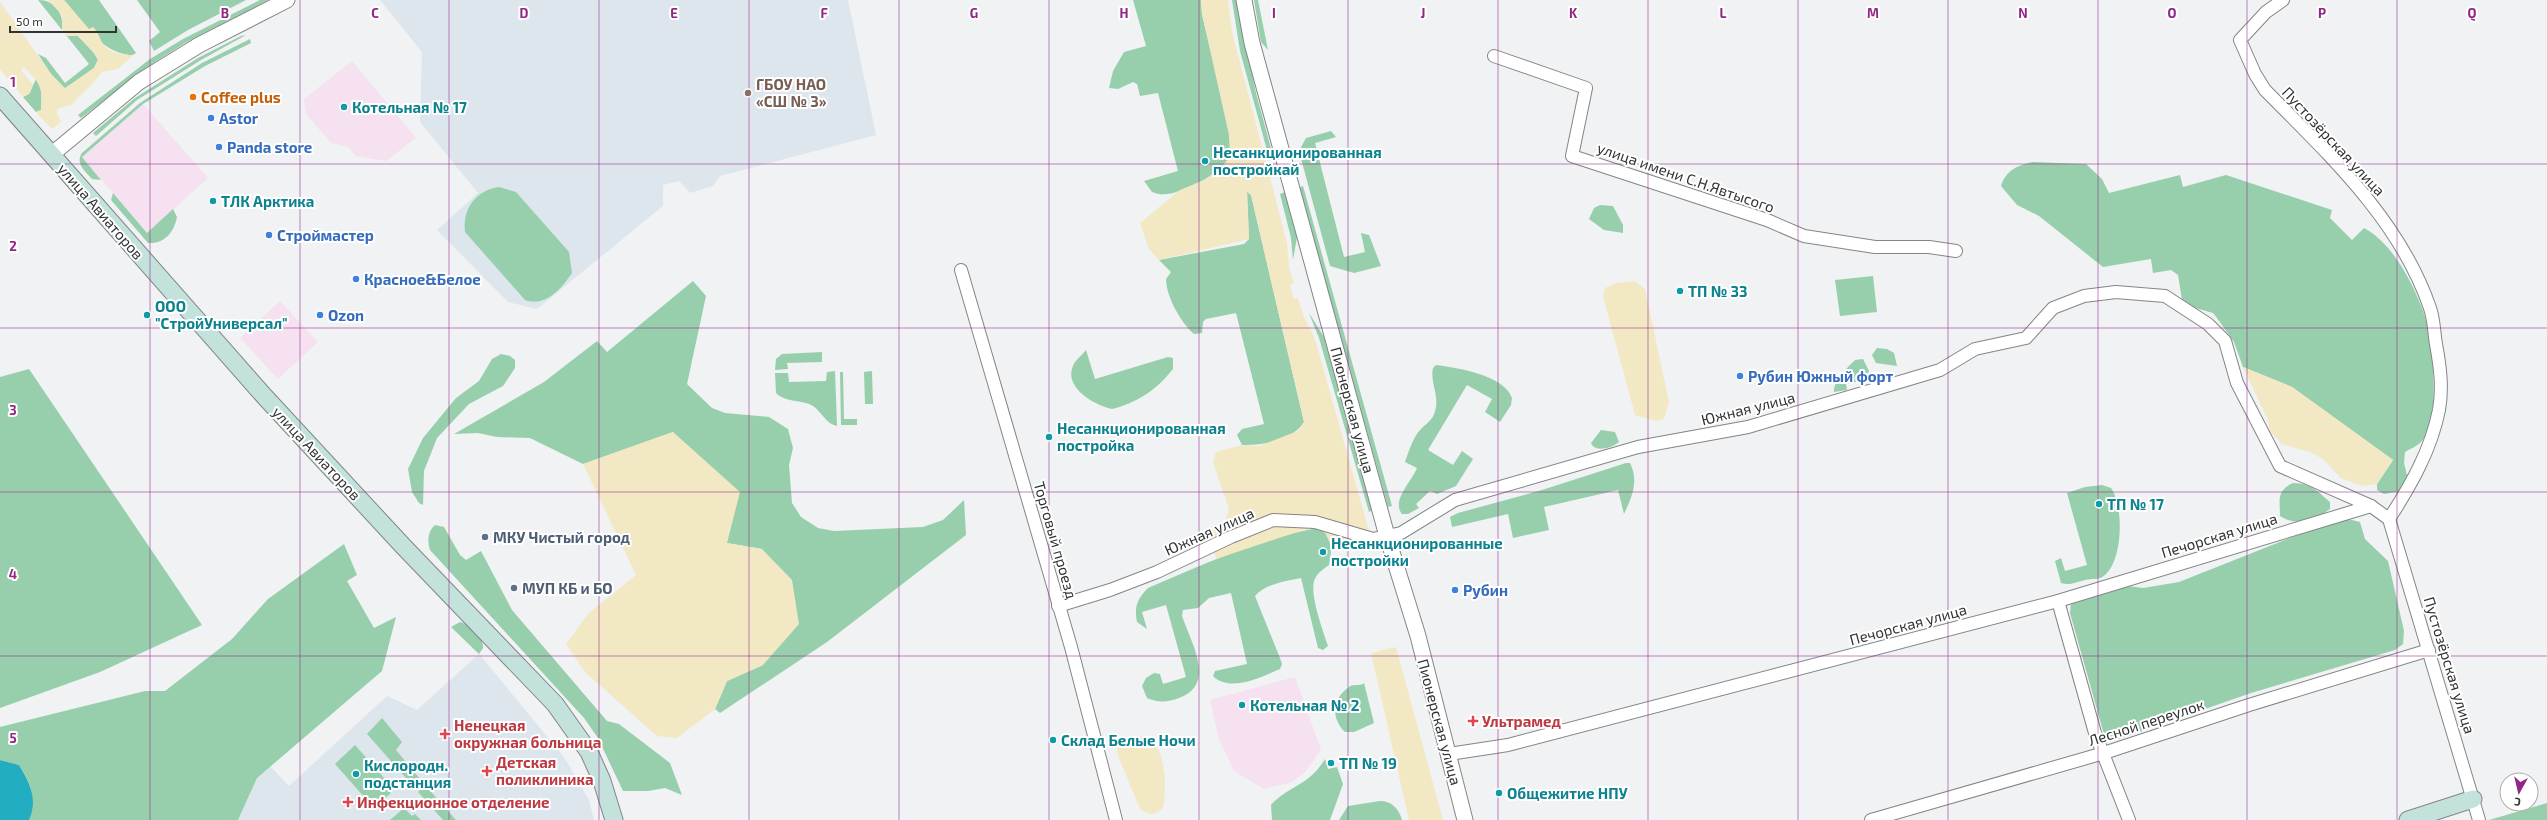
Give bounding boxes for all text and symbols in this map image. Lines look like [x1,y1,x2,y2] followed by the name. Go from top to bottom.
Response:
[221,5,229,21] text: B
[371,5,379,21] text: C
[520,5,529,21] text: D
[670,5,678,21] text: E
[820,5,828,21] text: F
[970,5,978,21] text: G
[1120,5,1129,21] text: H
[1272,5,1276,21] text: I
[1421,5,1425,21] text: J
[1569,5,1578,21] text: K
[1720,5,1727,21] text: L
[1867,5,1879,21] text: M
[2018,5,2028,21] text: N
[2168,5,2177,21] text: O
[2318,5,2326,21] text: P
[2468,5,2477,22] text: Q
[10,8,116,34] scale bar
[16,14,43,28] text: 50 m
[10,74,16,90] text: 1
[756,75,827,110] place label: ГБОУ НАО «СШ № 3»
[2278,83,2389,200] street label: Пустозёрская улица
[201,88,281,106] place label: Coffee plus
[743,88,753,98] marker: ГБОУ НАО «СШ № 3»
[188,92,198,102] marker: Coffee plus
[352,98,467,116] place label: Котельная № 17
[339,102,349,112] marker: Котельная № 17
[219,109,259,127] place label: Astor
[206,113,216,123] marker: Astor
[227,138,312,156] place label: Panda store
[1595,138,1777,217] street label: улица имени С.Н.Явтысого
[214,142,224,152] marker: Panda store
[1213,143,1382,178] place label: Несанкционированная постройкай
[1200,156,1210,166] marker: Несанкционированная постройкай
[54,159,148,263] street label: улица Авиаторов
[221,192,314,210] place label: ТЛК Арктика
[208,196,218,206] marker: ТЛК Арктика
[277,226,374,244] place label: Строймастер
[264,230,274,240] marker: Строймастер
[9,238,17,254] text: 2
[364,270,481,288] place label: Красное&Белое
[351,274,361,284] marker: Красное&Белое
[1688,282,1748,300] place label: ТП № 33
[1675,286,1685,296] marker: ТП № 33
[155,297,288,332] place label: ООО "СтройУниверсал"
[328,306,364,324] place label: Ozon
[142,310,152,320] marker: ООО "СтройУниверсал"
[315,310,325,320] marker: Ozon
[1327,345,1379,475] street label: Пионерская улица
[1748,367,1894,385] place label: Рубин Южный форт
[1735,371,1745,381] marker: Рубин Южный форт
[1699,388,1797,429] street label: Южная улица
[9,402,17,418] text: 3
[268,402,365,504] street label: улица Авиаторов
[1057,419,1226,454] place label: Несанкционированная постройка
[1044,432,1054,442] marker: Несанкционированная постройка
[1031,479,1081,601] street label: Торговый проезд
[2107,495,2164,513] place label: ТП № 17
[2094,499,2104,509] marker: ТП № 17
[1161,503,1257,560] street label: Южная улица
[2159,509,2280,562] street label: Печорская улица
[493,528,631,546] place label: МКУ Чистый город
[480,532,490,542] marker: МКУ Чистый город
[1331,534,1503,569] place label: Несанкционированные постройки
[1318,547,1328,557] marker: Несанкционированные постройки
[9,566,17,582] text: 4
[522,579,613,597] place label: МУП КБ и БО
[1463,581,1508,599] place label: Рубин
[509,583,519,593] marker: МУП КБ и БО
[1450,585,1460,595] marker: Рубин
[2420,594,2479,736] street label: Пустозёрская улица
[1847,600,1969,649] street label: Печорская улица
[1414,657,1466,787] street label: Пионерская улица
[2086,695,2207,750] street label: Лесной переулок
[1250,696,1360,714] place label: Котельная № 2
[1237,700,1247,710] marker: Котельная № 2
[1482,712,1561,730] place label: Ультрамед
[1467,715,1479,727] marker: Ультрамед
[454,716,601,751] place label: Ненецкая окружная больница
[439,728,451,740] marker: Ненецкая окружная больница
[9,730,17,746] text: 5
[1061,731,1196,749] place label: Склад Белые Ночи
[1048,735,1058,745] marker: Склад Белые Ночи
[496,753,594,788] place label: Детская поликлиника
[1339,754,1397,772] place label: ТП № 19
[364,756,451,791] place label: Кислородн. подстанция
[1326,758,1336,768] marker: ТП № 19
[481,765,493,777] marker: Детская поликлиника
[351,769,361,779] marker: Кислородн. подстанция
[2499,772,2539,812] north arrow
[1507,784,1628,802] place label: Общежитие НПУ
[1494,788,1504,798] marker: Общежитие НПУ
[357,793,550,811] place label: Инфекционное отделение
[2513,795,2522,809] text: С
[342,796,354,808] marker: Инфекционное отделение

